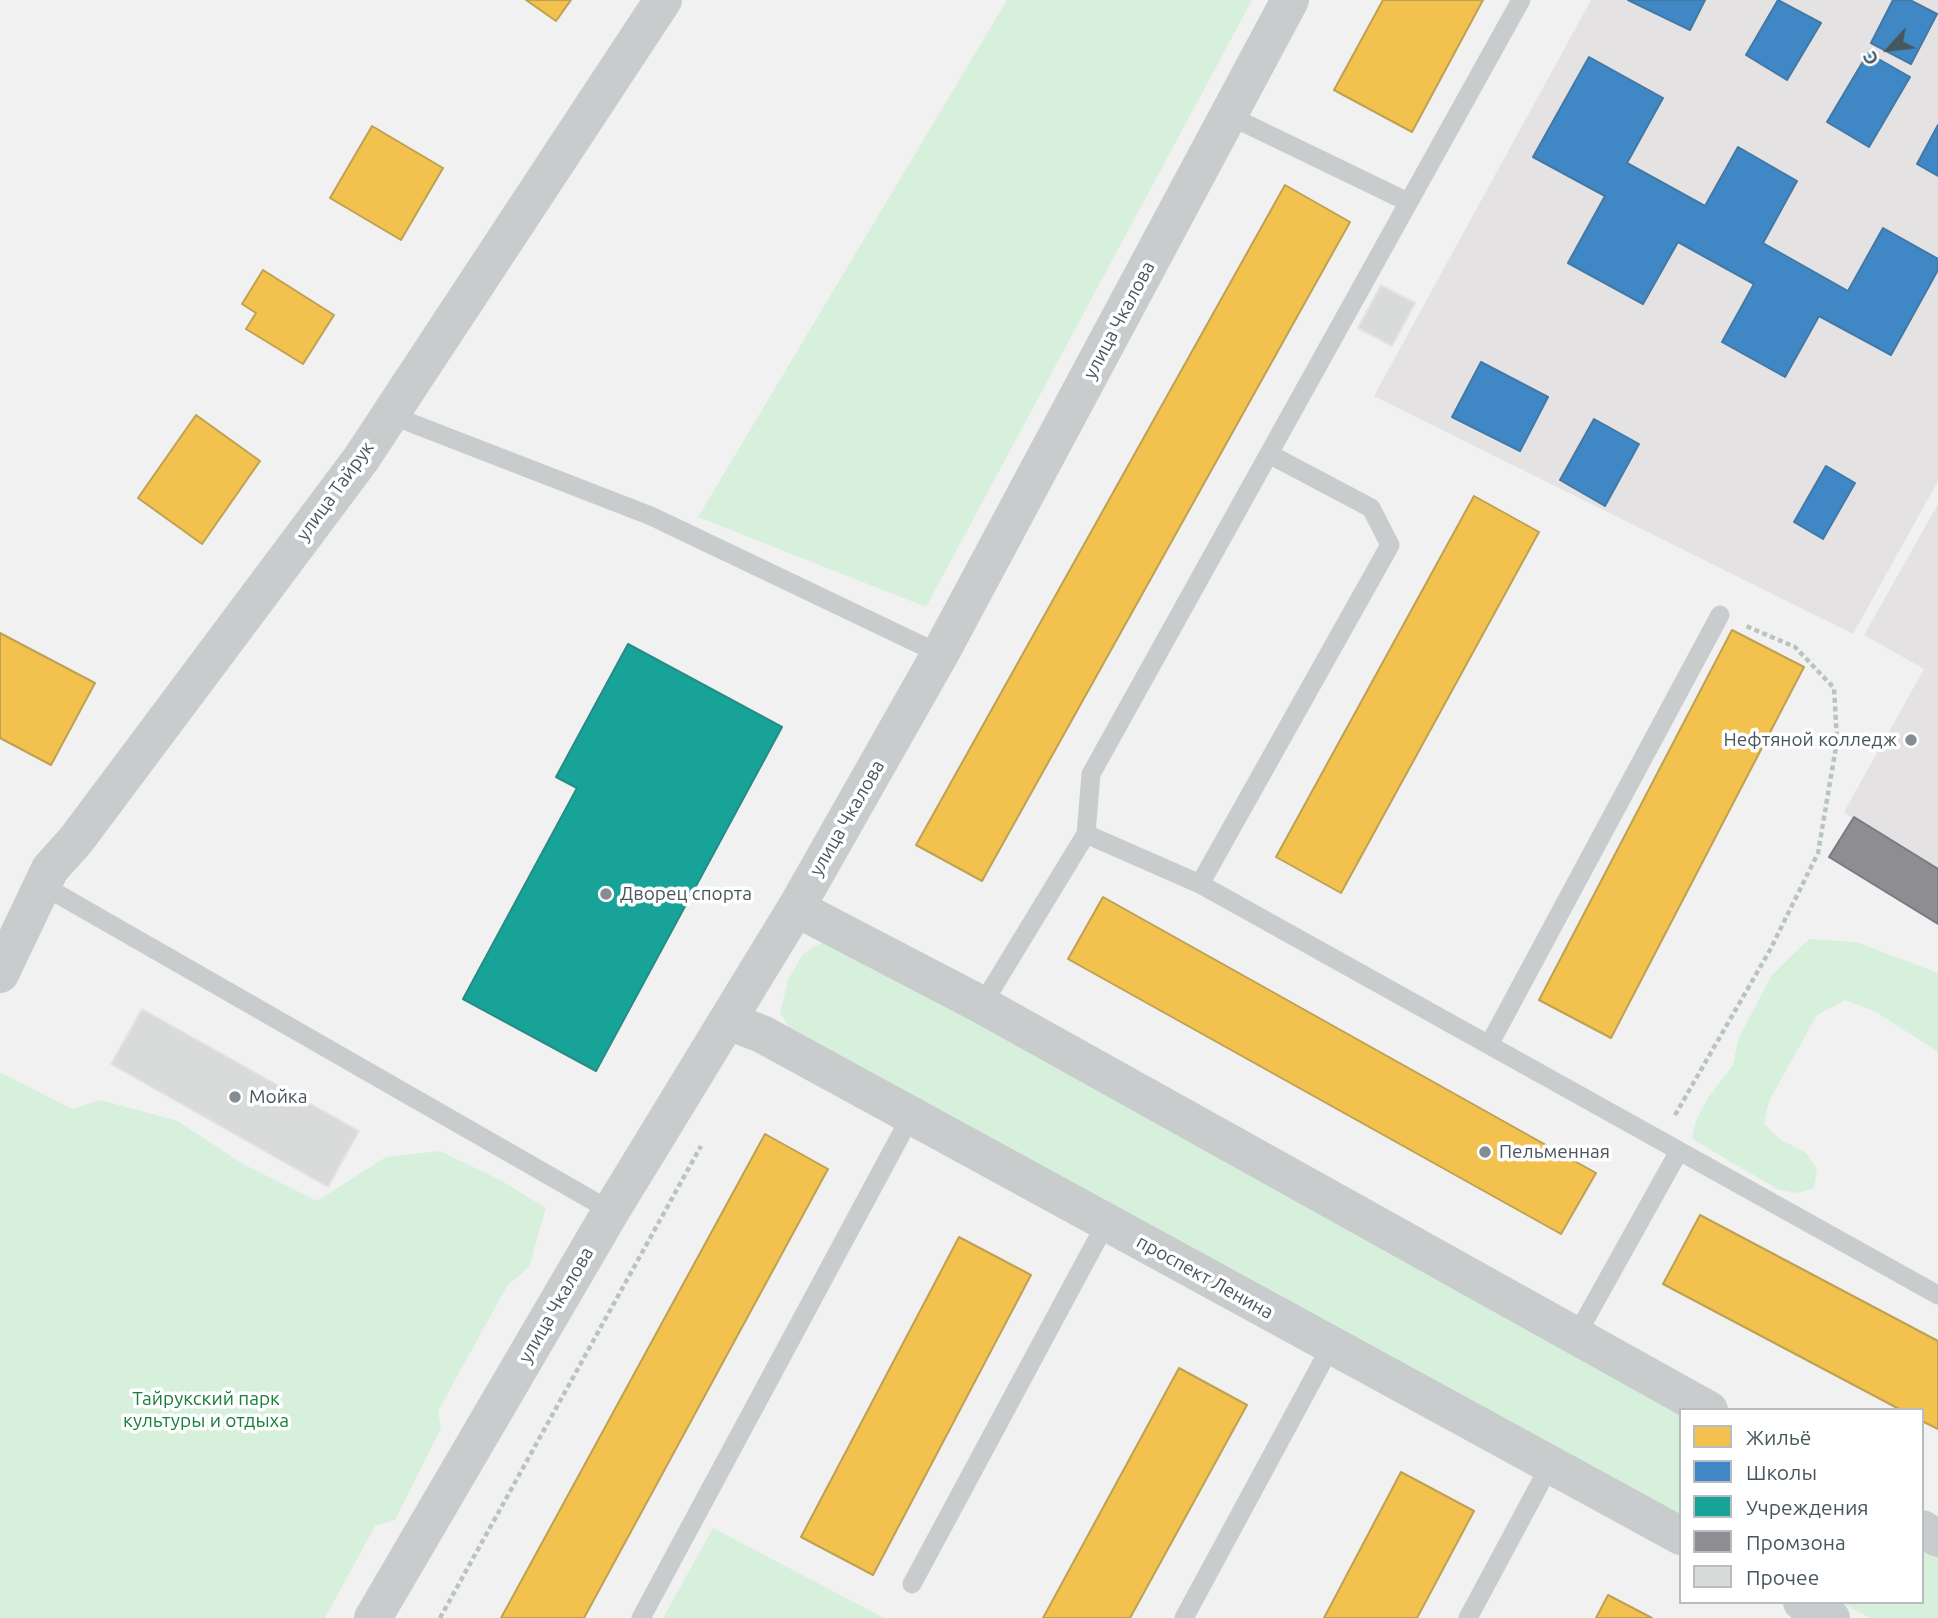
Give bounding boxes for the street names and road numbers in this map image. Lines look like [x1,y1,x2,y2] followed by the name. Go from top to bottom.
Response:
[1078,257,1160,383] street label: улица Чкалова
[291,437,379,545] street label: улица Тайрук
[805,756,889,880] street label: улица Чкалова
[1133,1230,1277,1324] street label: проспект Ленина
[514,1243,598,1367] street label: улица Чкалова

